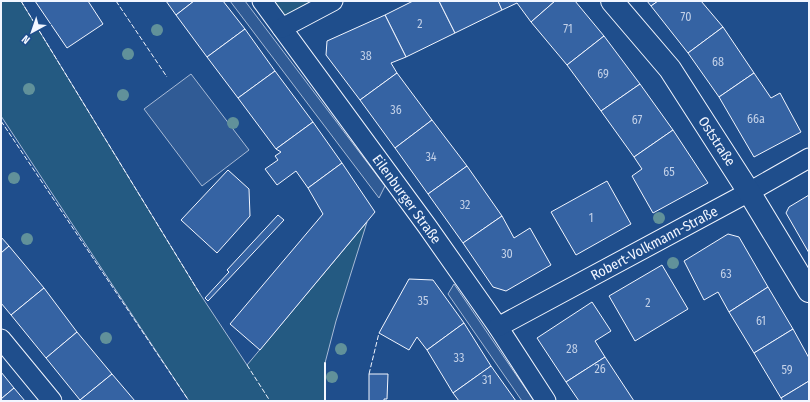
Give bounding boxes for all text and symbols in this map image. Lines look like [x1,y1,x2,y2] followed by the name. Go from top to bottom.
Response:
[681,10,691,24] house number: 70
[12,12,52,52] north arrow
[417,17,423,31] house number: 2
[563,22,573,36] house number: 71
[19,32,33,46] text: N
[360,49,372,63] house number: 38
[712,55,724,69] house number: 68
[597,67,609,81] house number: 69
[390,103,402,117] house number: 36
[747,112,765,126] house number: 66a
[632,113,642,127] house number: 67
[694,113,739,169] street label: Oststraße
[425,150,437,164] house number: 34
[369,151,445,247] street label: Eilenburger Straße
[663,165,675,179] house number: 65
[460,198,470,212] house number: 32
[588,203,721,284] street label: Robert-Volkmann-Straße
[589,211,593,225] house number: 1
[501,247,513,261] house number: 30
[720,267,732,281] house number: 63
[418,294,429,308] house number: 35
[645,296,651,310] house number: 2
[756,314,766,328] house number: 61
[566,342,578,356] house number: 28
[454,351,464,365] house number: 33
[594,362,606,376] house number: 26
[781,363,793,377] house number: 59
[482,373,492,387] house number: 31

